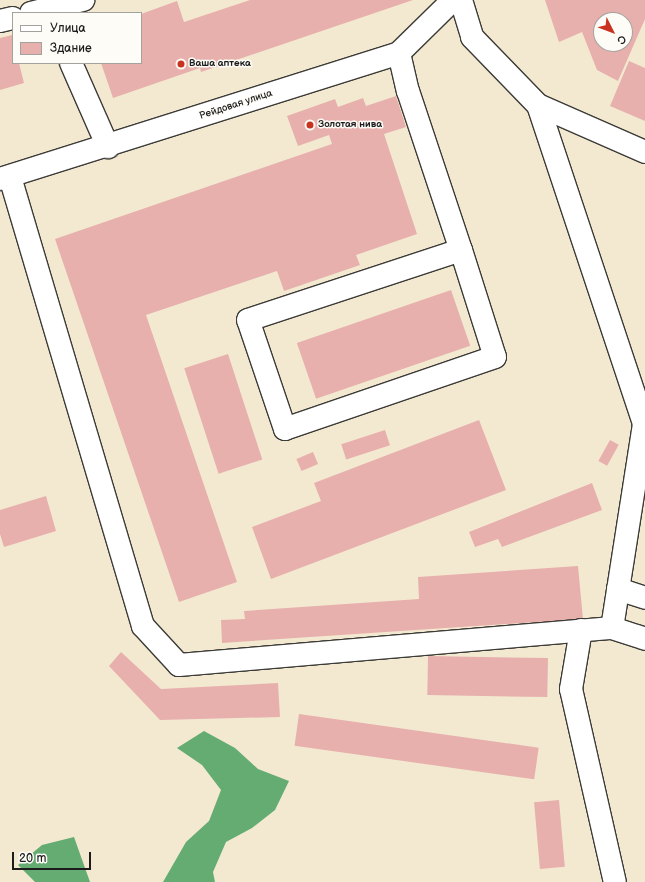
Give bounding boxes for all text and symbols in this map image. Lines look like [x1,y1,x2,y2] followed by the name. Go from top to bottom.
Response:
[12,12,142,64] legend
[593,12,633,52] north arrow
[50,21,86,36] text: Улица
[614,33,629,47] text: С
[50,41,92,56] text: Здание
[189,58,251,70] place label: Ваша аптека
[176,59,186,69] marker: Ваша аптека
[198,88,274,122] street label: Рейдовая улица
[318,119,382,131] place label: Золотая нива
[305,120,315,130] marker: Золотая нива
[14,844,93,870] scale bar
[19,851,46,866] text: 20 m

